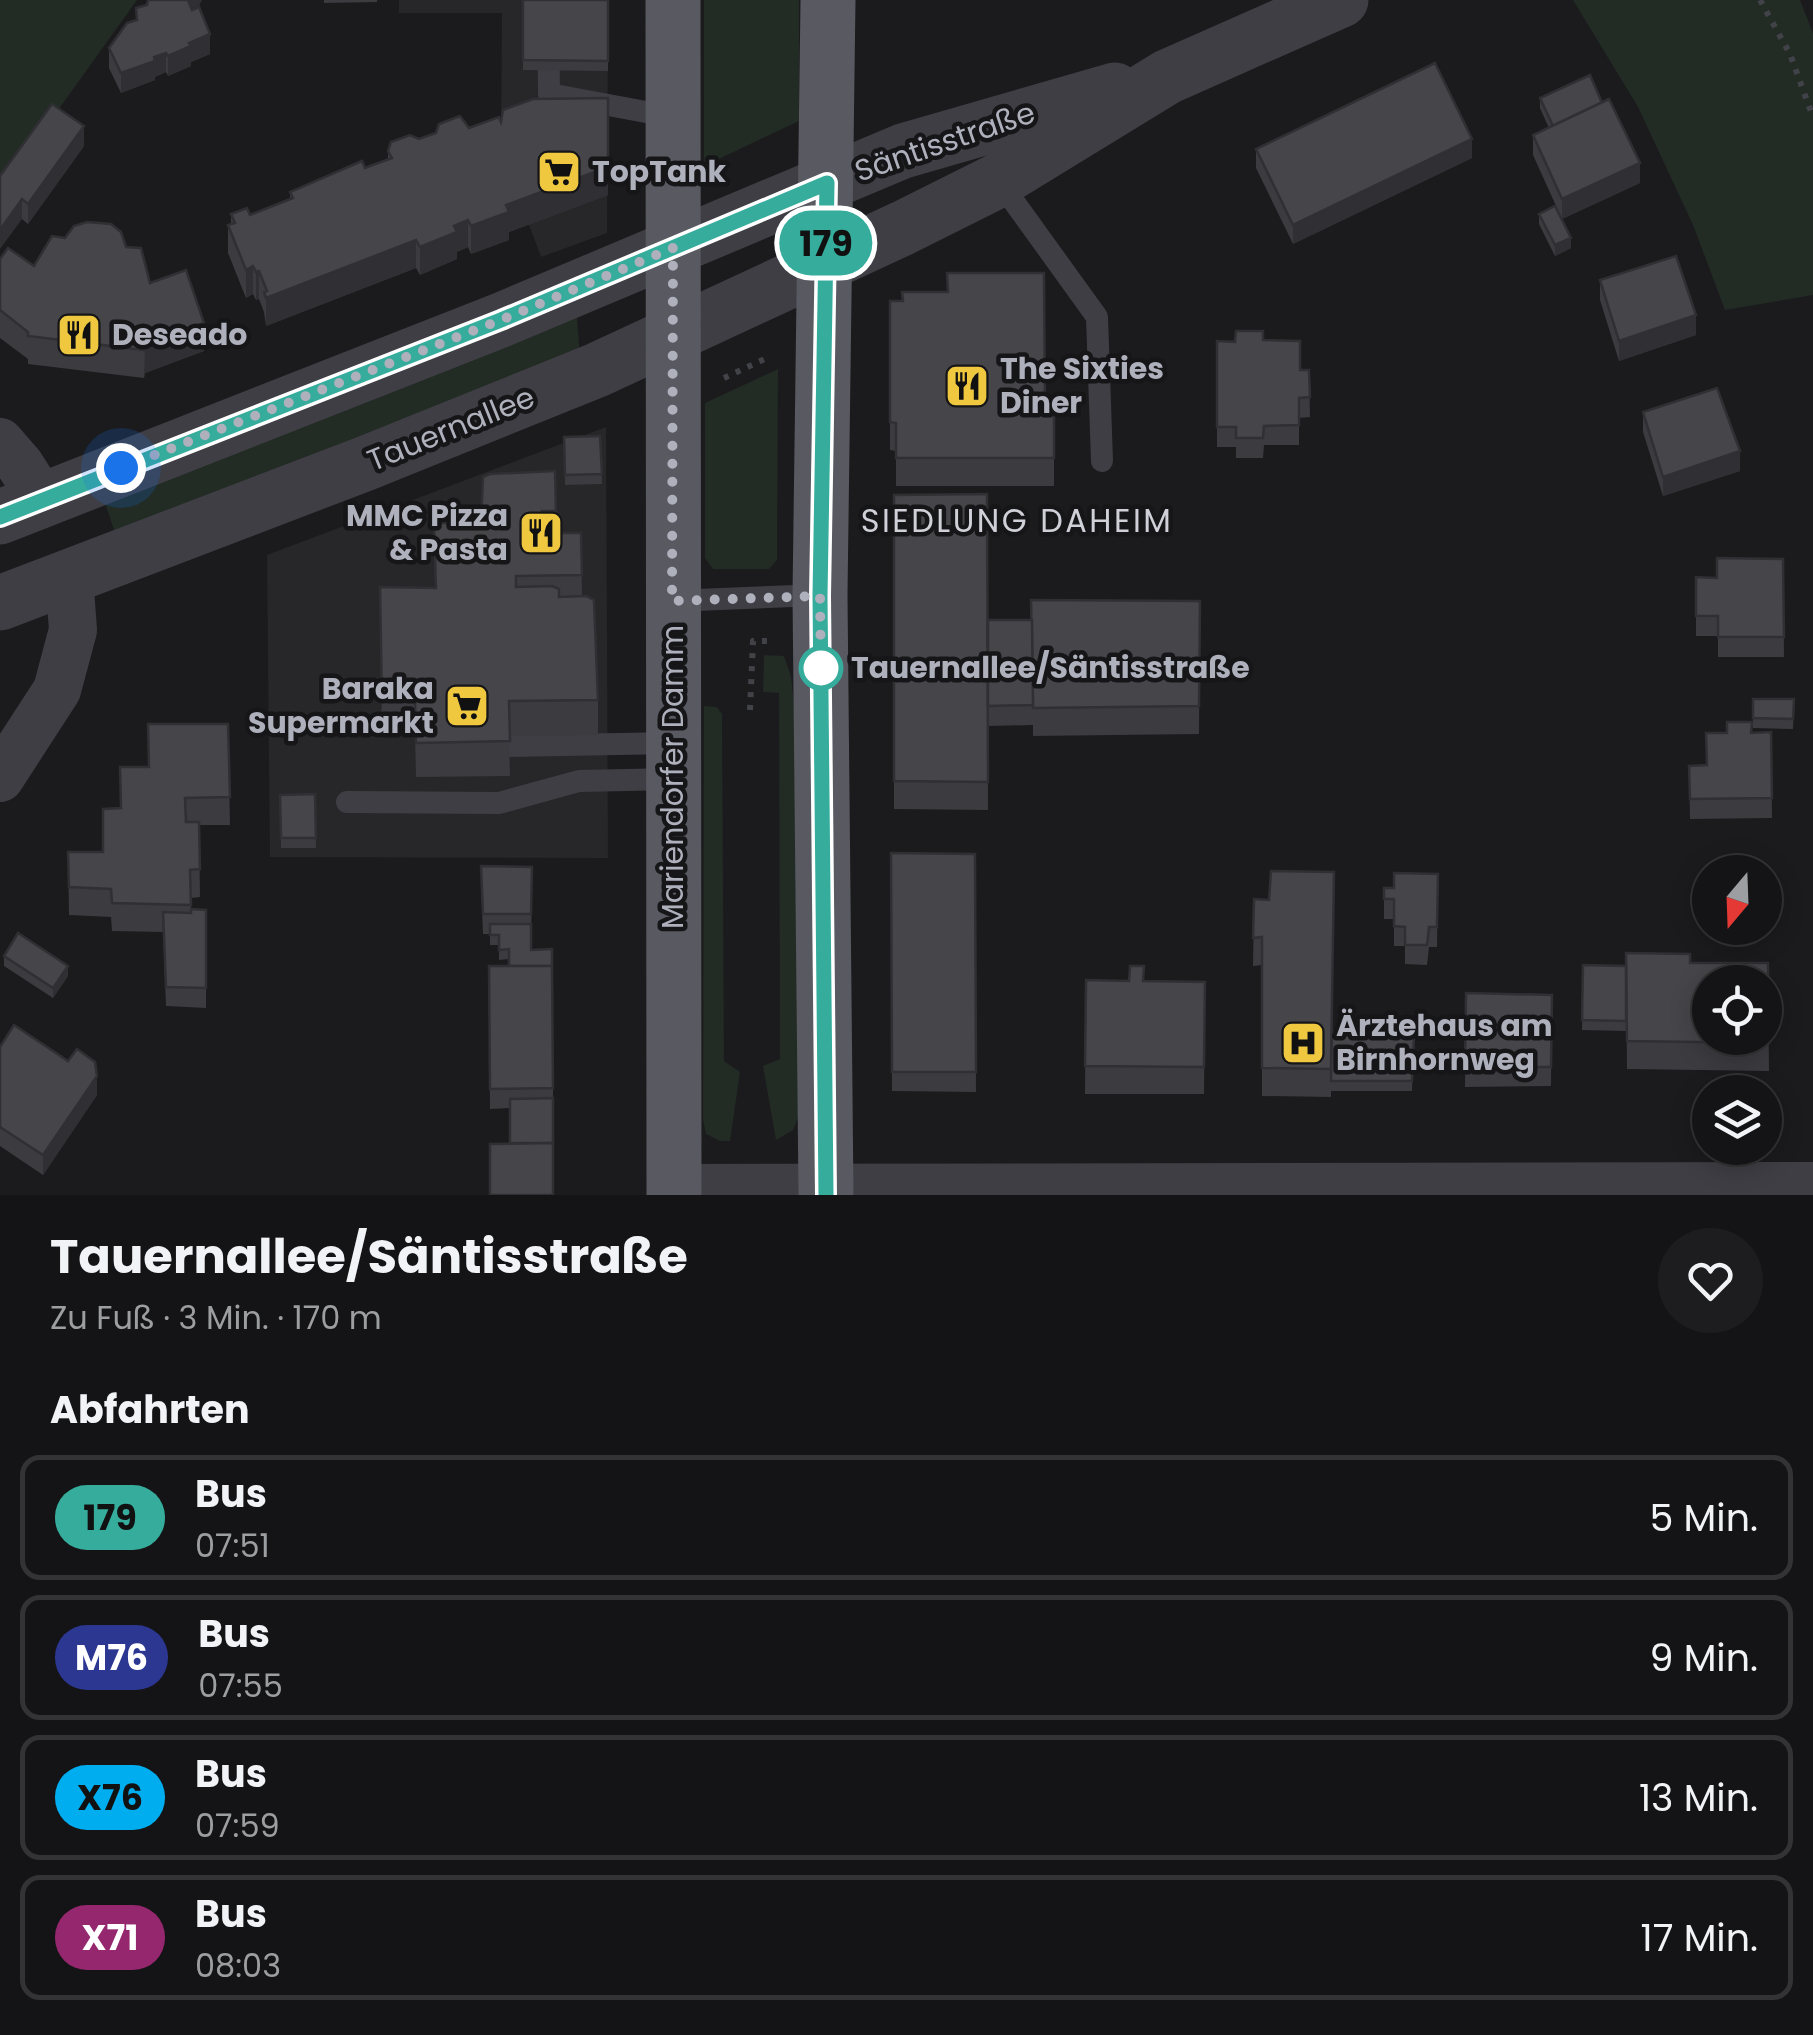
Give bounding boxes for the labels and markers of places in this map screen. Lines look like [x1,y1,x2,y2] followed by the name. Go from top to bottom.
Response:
[536,149,582,195] supermarket icon: TopTank
[592,150,727,193] place label: TopTank
[56,312,102,358] restaurant icon: Deseado
[112,313,247,356] place label: Deseado
[1000,347,1164,424] place label: The Sixties Diner
[944,363,990,409] restaurant icon: The Sixties Diner
[346,494,508,571] place label: MMC Pizza & Pasta
[518,510,564,556] restaurant icon: MMC Pizza & Pasta
[851,646,1250,689] place label: Tauernallee/Säntisstraße
[800,647,842,689] marker: Tauernallee/Säntisstraße
[248,667,434,744] place label: Baraka Supermarkt
[444,683,490,729] supermarket icon: Baraka Supermarkt
[1336,1004,1553,1081] place label: Ärztehaus am Birnhornweg
[1280,1020,1326,1066] hospital icon: Ärztehaus am Birnhornweg

